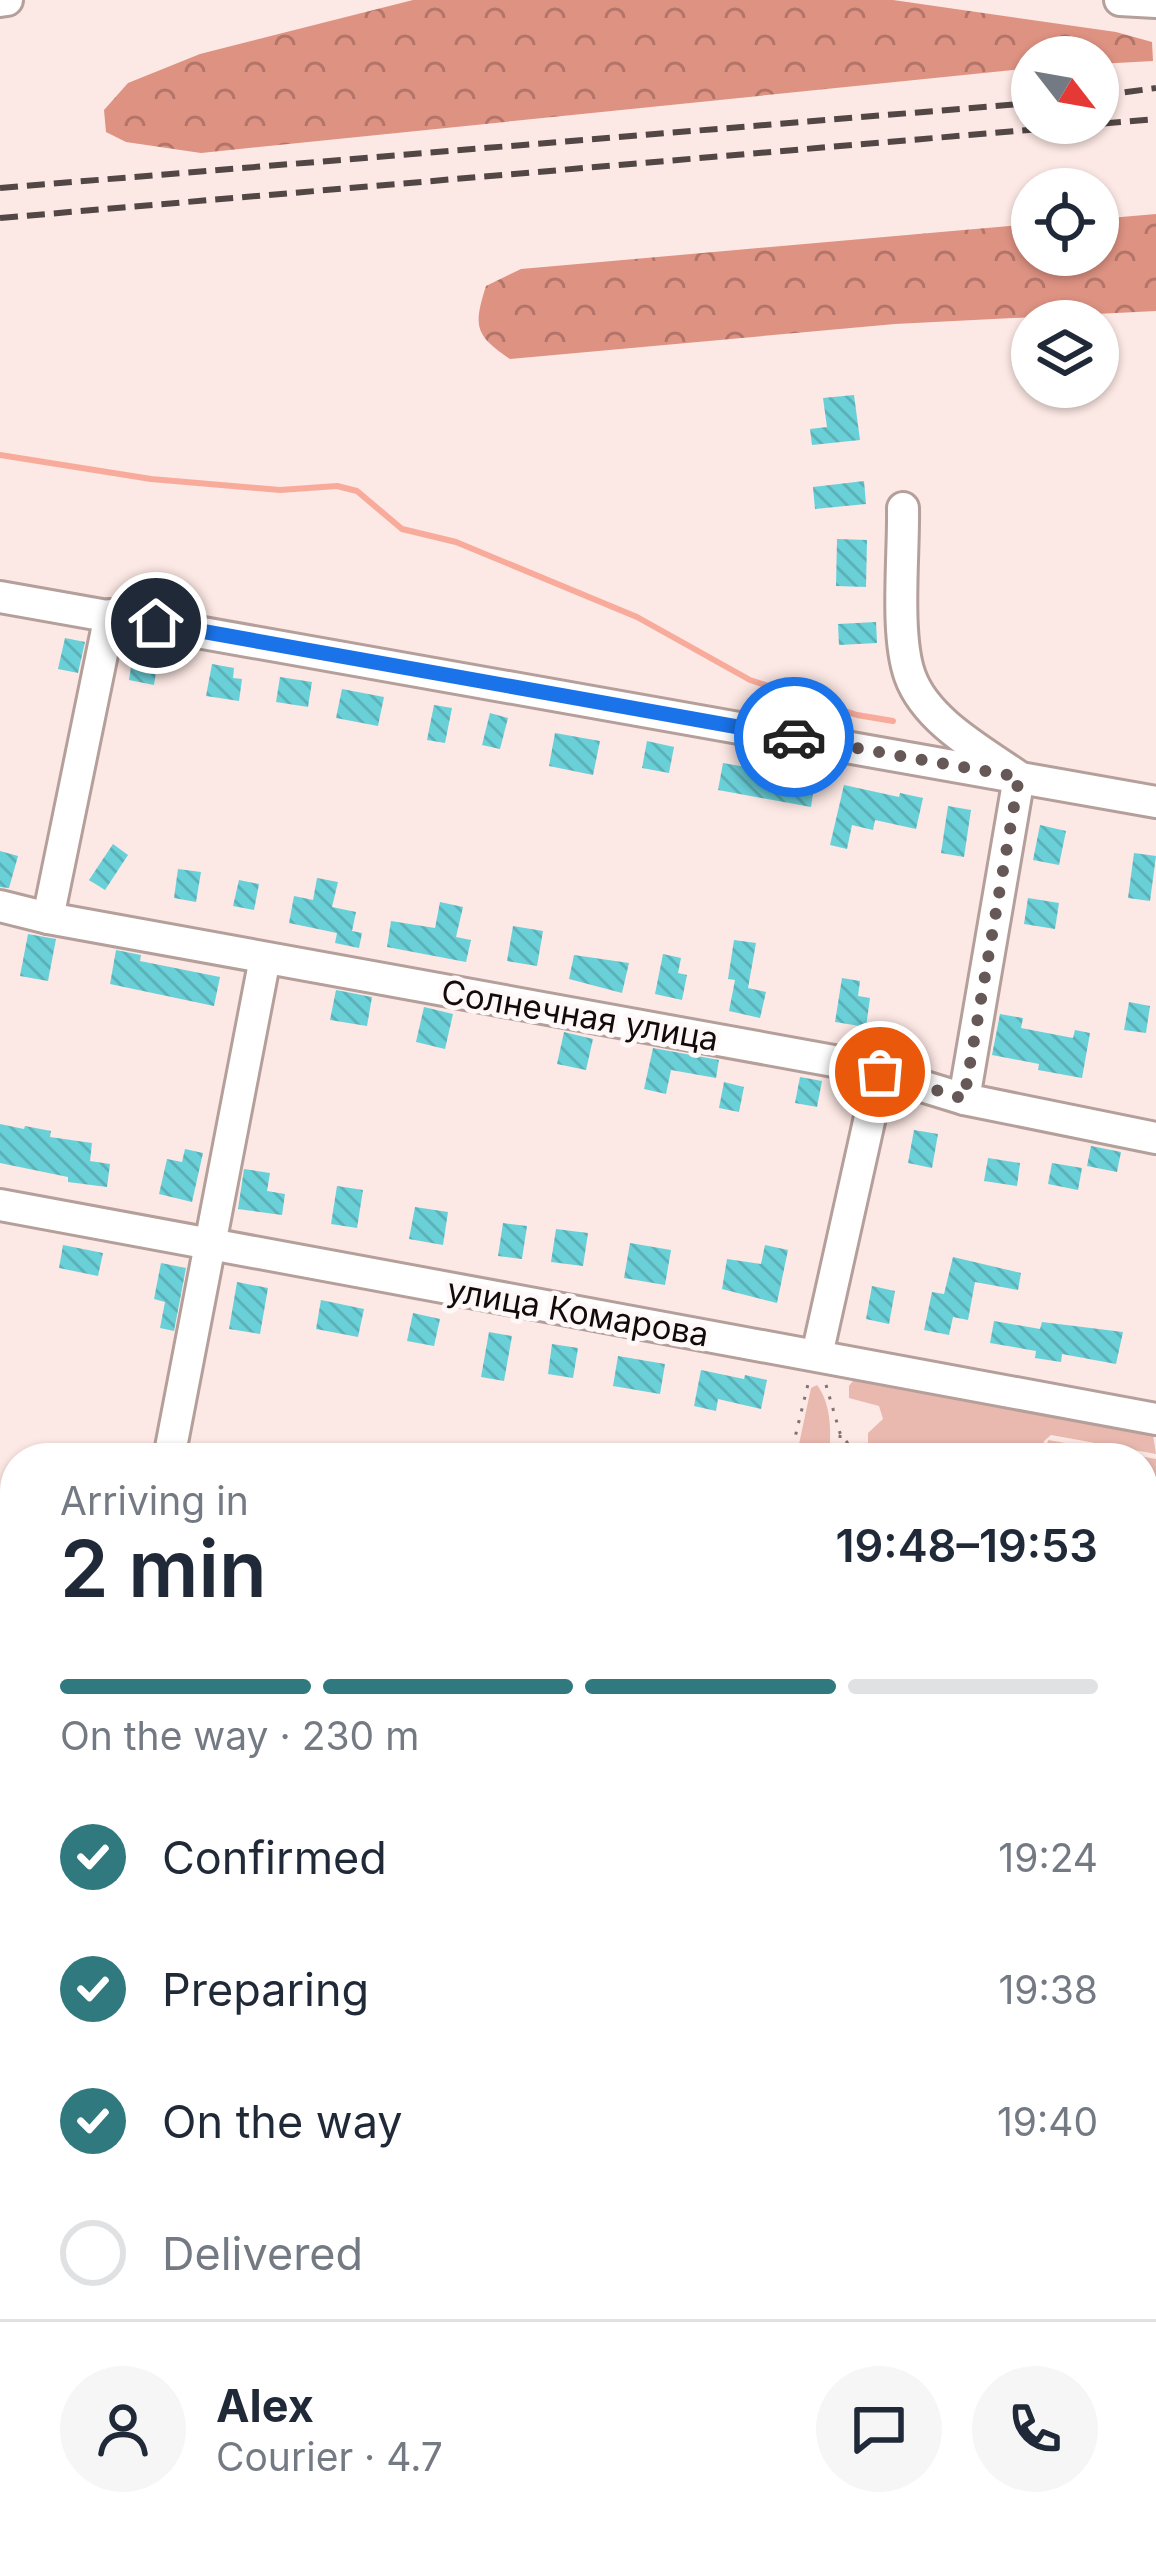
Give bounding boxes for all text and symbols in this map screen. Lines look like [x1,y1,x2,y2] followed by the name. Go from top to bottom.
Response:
[1011,36,1119,144] north arrow
[1011,36,1119,408] map controls
[1011,168,1119,276] button: locate
[1011,300,1119,408] button: layers
[105,572,207,674] pin
[123,590,189,656] icon: home
[734,677,854,797] courier
[761,704,827,770] icon: car
[438,971,722,1059] street label: Солнечная улица
[829,1021,931,1123] pin
[847,1039,913,1105] icon: bag
[444,1269,712,1355] street label: улица Комарова
[60,1477,249,1524] text: Arriving in
[835,1518,1098,1573] text: 19:48–19:53
[60,1521,267,1616] text: 2 min
[60,1712,419,1759] text: On the way · 230 m
[60,1824,126,1890] icon: check
[162,1830,387,1885] text: Confirmed
[998,1834,1098,1881] text: 19:24
[60,1956,126,2022] icon: check
[162,1962,369,2017] text: Preparing
[999,1966,1098,2013] text: 19:38
[60,2088,126,2154] icon: check
[162,2094,403,2149] text: On the way
[997,2098,1098,2145] text: 19:40
[162,2226,363,2281] text: Delivered
[60,2366,186,2492] button: person
[816,2366,942,2492] button: chat
[972,2366,1098,2492] button: phone
[216,2378,314,2433] text: Alex
[216,2433,443,2480] text: Courier · 4.7

